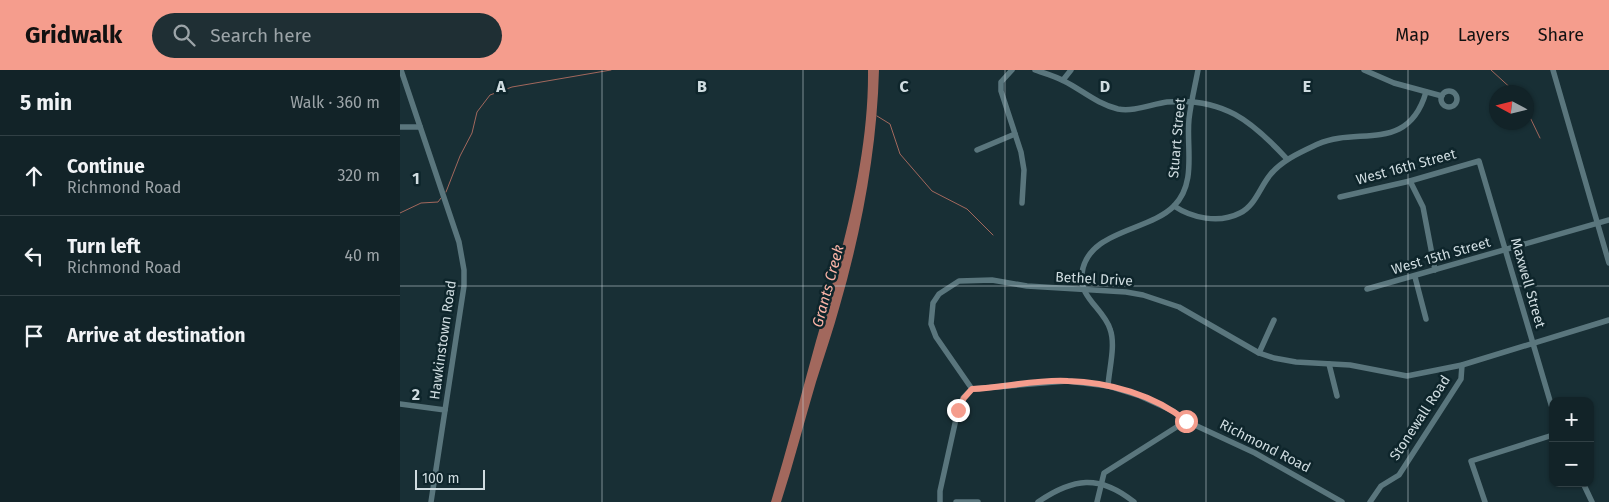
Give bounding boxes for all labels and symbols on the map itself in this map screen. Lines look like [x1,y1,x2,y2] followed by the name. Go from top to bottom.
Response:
[495,77,506,96] text: A
[697,77,707,96] text: B
[899,77,909,96] text: C
[1100,77,1110,96] text: D
[1303,77,1311,96] text: E
[1489,85,1534,130] north arrow
[1165,96,1189,179] street label: Stuart Street
[1354,145,1459,189] street label: West 16th Street
[412,169,420,188] text: 1
[1389,233,1493,278] street label: West 15th Street
[1507,236,1549,331] street label: Maxwell Street
[808,243,848,329] water label: Grants Creek
[1055,268,1133,290] street label: Bethel Drive
[426,279,460,401] street label: Hawkinstown Road
[1386,372,1454,464] street label: Stonewall Road
[412,385,420,404] text: 2
[947,399,970,422] route end
[1175,410,1198,433] route start
[1217,416,1313,476] street label: Richmond Road
[415,467,485,490] scale bar

